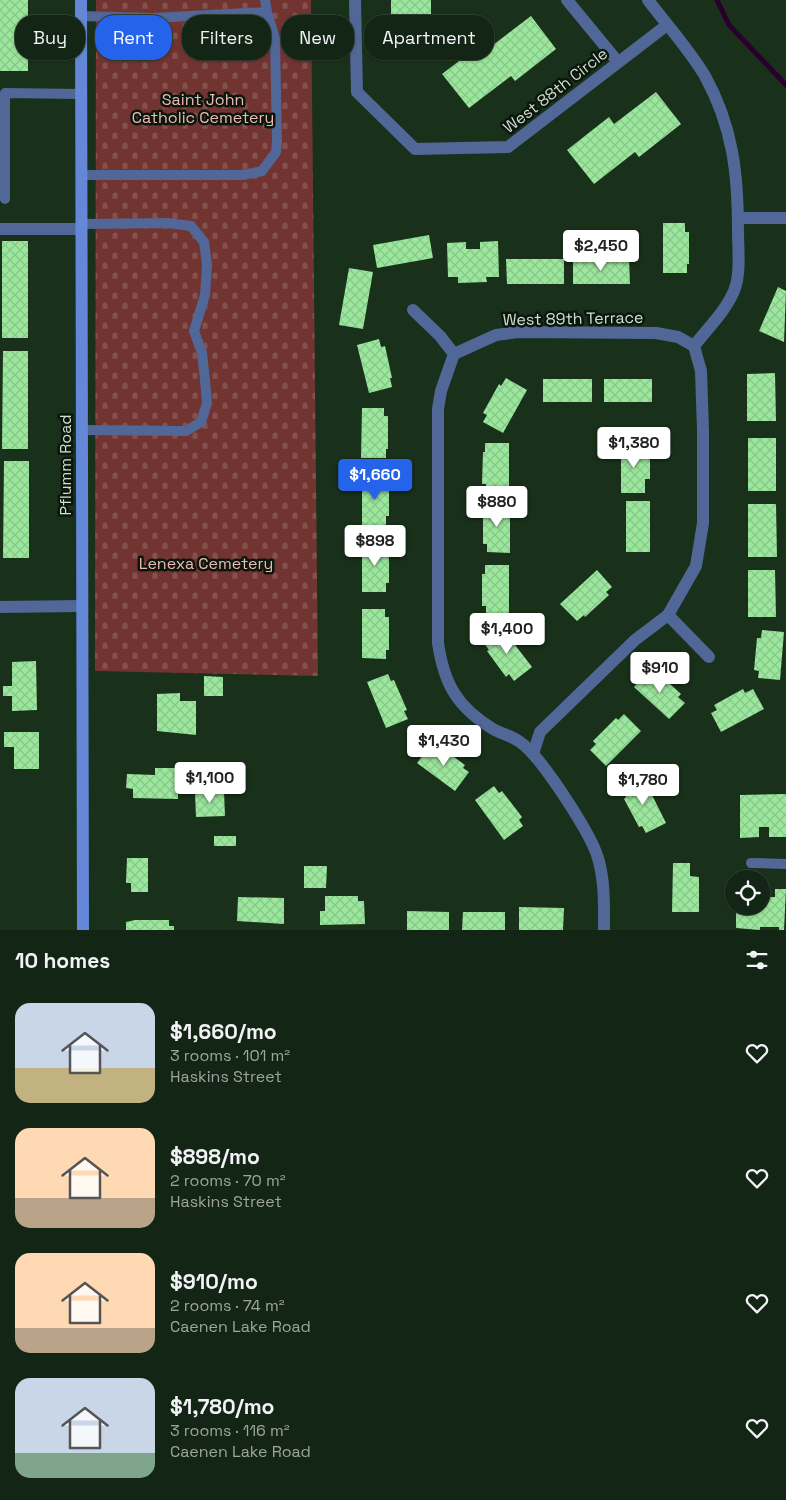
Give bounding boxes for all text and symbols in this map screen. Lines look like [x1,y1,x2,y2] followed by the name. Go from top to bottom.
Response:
[15,15,85,60] chip: Buy
[95,15,172,60] chip: Rent
[182,15,271,60] chip: Filters
[281,15,354,60] chip: New
[364,15,494,60] chip: Apartment
[499,43,612,138] street label: West 88th Circle
[132,89,274,128] park label: Saint John Catholic Cemetery
[560,230,642,272] pin: $2,450
[574,235,628,256] text: $2,450
[502,307,644,330] street label: West 89th Terrace
[55,415,76,515] street label: Pflumm Road
[593,426,675,469] pin: $1,380
[608,432,660,453] text: $1,380
[334,458,416,501] pin: $1,660
[349,464,401,485] text: $1,660
[467,486,527,528] pin: $880
[477,491,517,512] text: $880
[345,524,405,567] pin: $898
[356,530,394,551] text: $898
[139,553,273,574] park label: Lenexa Cemetery
[466,612,548,655] pin: $1,400
[481,618,533,639] text: $1,400
[630,652,690,694] pin: $910
[641,657,679,678] text: $910
[403,724,485,767] pin: $1,430
[418,730,470,751] text: $1,430
[169,762,251,804] pin: $1,100
[602,764,684,806] pin: $1,780
[186,767,234,788] text: $1,100
[618,769,668,790] text: $1,780
[725,870,770,915] map controls
[725,870,770,915] button: locate
[743,946,771,974] icon: filters
[15,947,110,974] text: 10 homes
[170,1018,277,1045] text: $1,660/mo
[55,1023,115,1083] icon: home
[743,1039,771,1067] icon: heart
[170,1045,290,1066] text: 3 rooms · 101 m²
[170,1066,282,1087] text: Haskins Street
[170,1143,260,1170] text: $898/mo
[55,1148,115,1208] icon: home
[743,1164,771,1192] icon: heart
[170,1170,286,1191] text: 2 rooms · 70 m²
[170,1191,282,1212] text: Haskins Street
[170,1268,258,1295] text: $910/mo
[55,1273,115,1333] icon: home
[743,1289,771,1317] icon: heart
[170,1295,285,1316] text: 2 rooms · 74 m²
[170,1316,311,1337] text: Caenen Lake Road
[170,1393,274,1420] text: $1,780/mo
[55,1398,115,1458] icon: home
[743,1414,771,1442] icon: heart
[170,1420,290,1441] text: 3 rooms · 116 m²
[170,1441,311,1462] text: Caenen Lake Road

